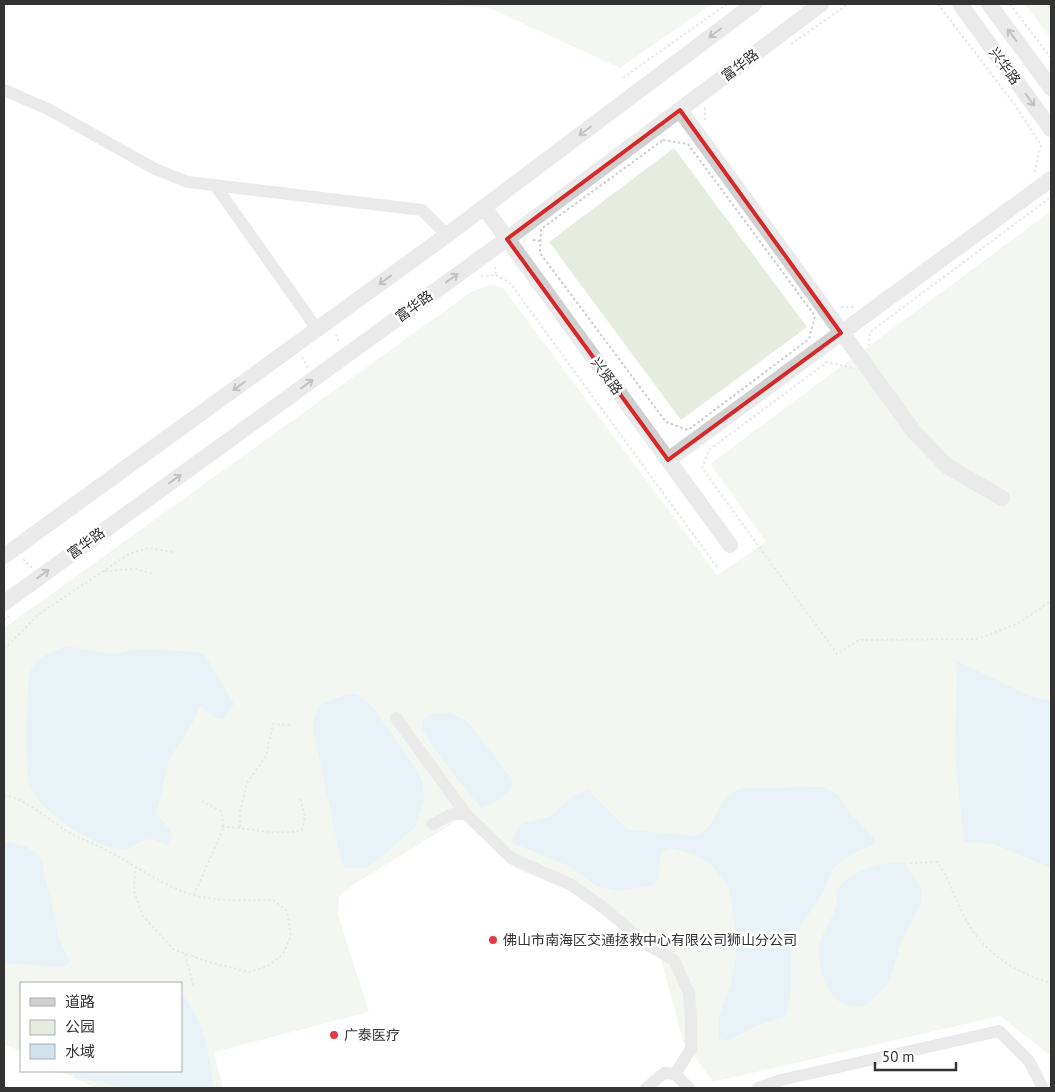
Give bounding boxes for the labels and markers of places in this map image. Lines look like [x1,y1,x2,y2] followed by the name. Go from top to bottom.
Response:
[503,931,797,949] place label: 佛山市南海区交通拯救中心有限公司狮山分公司
[487,934,499,946] marker: 佛山市南海区交通拯救中心有限公司狮山分公司
[344,1026,400,1044] place label: 广泰医疗
[328,1029,340,1041] marker: 广泰医疗

